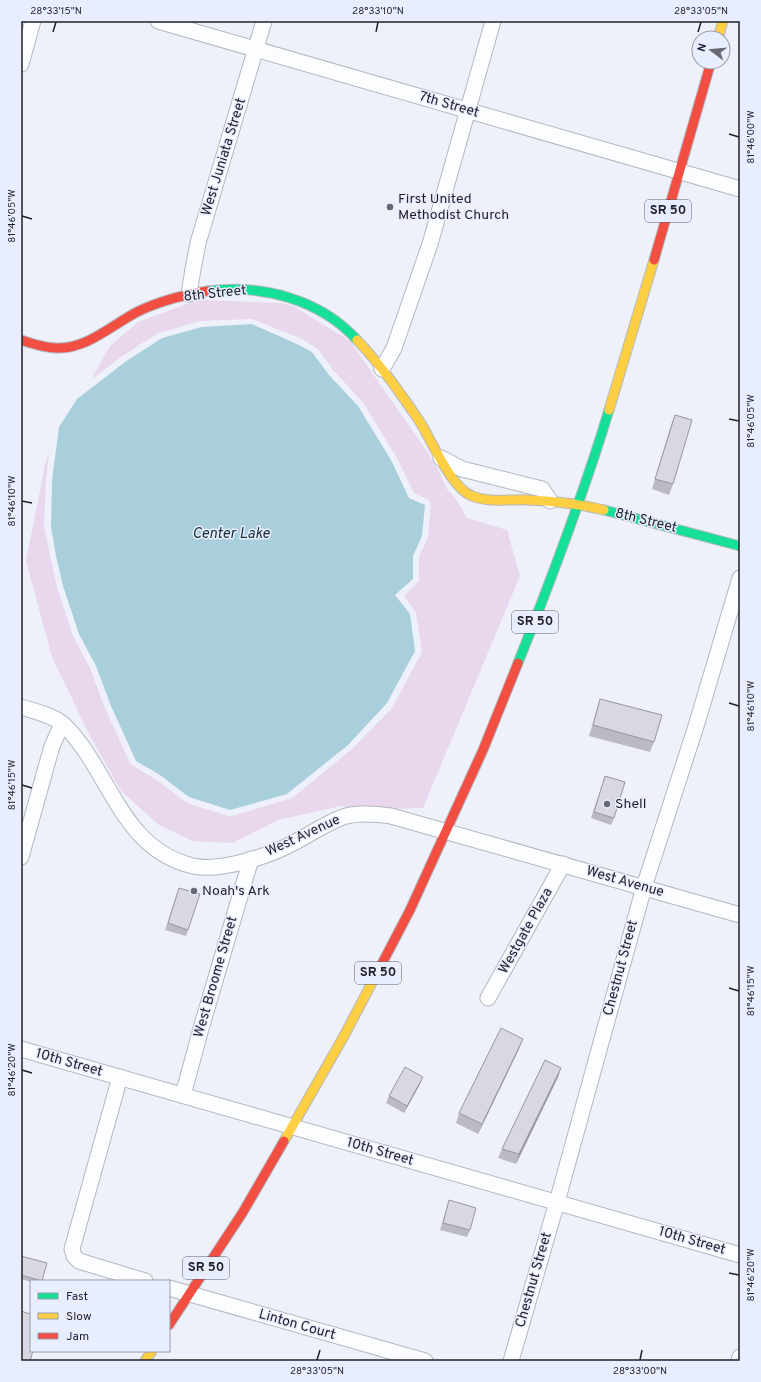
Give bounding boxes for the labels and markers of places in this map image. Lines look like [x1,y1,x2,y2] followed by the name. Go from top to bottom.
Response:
[398,191,509,224] place label: First United Methodist Church
[385,202,395,212] marker: First United Methodist Church
[615,796,646,813] place label: Shell
[602,799,612,809] marker: Shell
[202,883,270,900] place label: Noah's Ark
[189,886,199,896] marker: Noah's Ark

